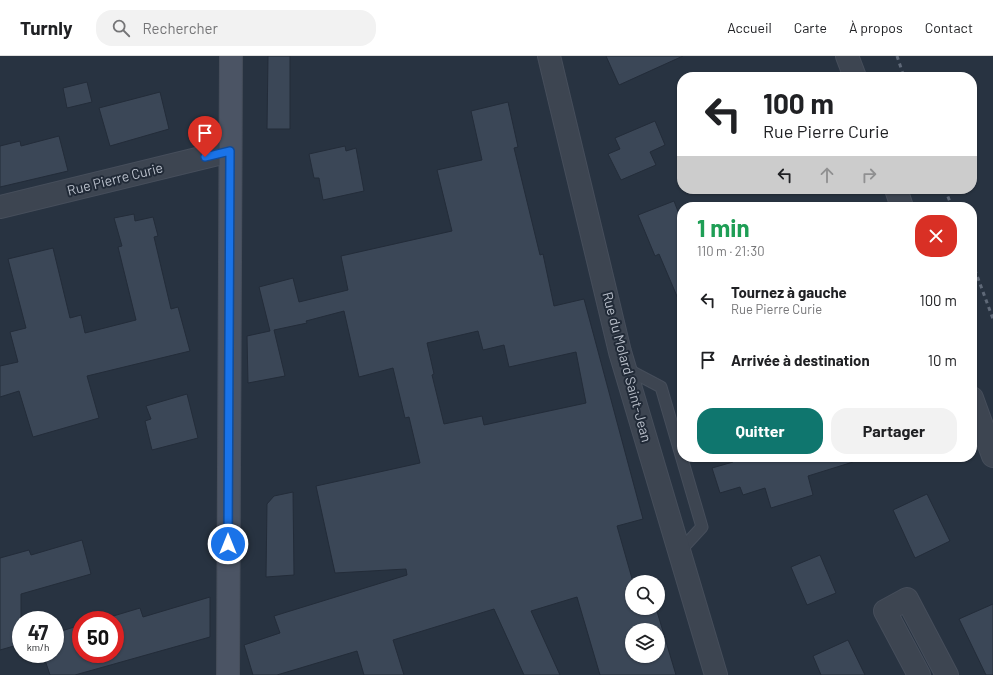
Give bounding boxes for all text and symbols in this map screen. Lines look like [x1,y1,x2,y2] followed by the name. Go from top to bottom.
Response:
[96,10,376,46] search box
[20,16,72,39] text: Turnly
[110,17,132,39] icon: search
[142,19,218,37] text: Rechercher
[727,19,772,36] text: Accueil
[794,19,827,36] text: Carte
[849,19,903,36] text: À propos
[925,19,973,36] text: Contact
[763,86,834,120] text: 100 m
[697,88,749,140] icon: left
[188,116,222,157] pin
[763,120,889,142] text: Rue Pierre Curie
[194,122,216,144] icon: arrive
[65,158,165,199] street label: Rue Pierre Curie
[774,164,796,186] icon: left
[816,164,838,186] icon: ahead
[858,164,880,186] icon: right
[697,213,750,242] text: 1 min
[915,215,957,257] button: close
[697,243,765,259] text: 110 m · 21:30
[731,283,847,301] text: Tournez à gauche
[697,289,719,311] icon: left
[599,290,656,444] street label: Rue du Molard Saint-Jean
[919,291,957,309] text: 100 m
[731,301,822,317] text: Rue Pierre Curie
[697,349,719,371] icon: arrive
[731,351,870,369] text: Arrivée à destination
[928,351,957,369] text: 10 m
[697,408,823,454] button: Quitter
[831,408,957,454] button: Partager
[207,523,249,565] position arrow
[625,575,665,663] map controls
[625,575,665,615] button: search
[72,611,124,663] speed limit sign: 50
[28,620,48,644] text: 47
[625,623,665,663] button: layers
[27,641,49,653] text: km/h

